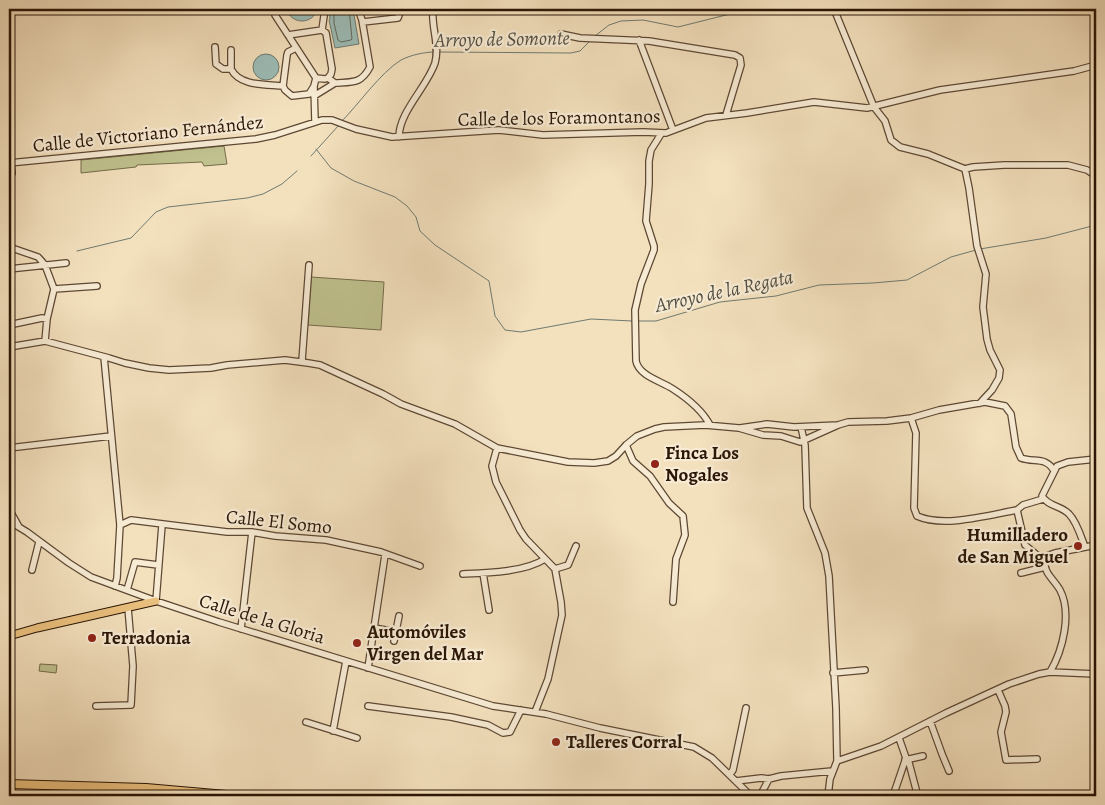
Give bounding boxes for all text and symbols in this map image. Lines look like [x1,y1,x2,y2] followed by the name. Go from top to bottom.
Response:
[433,24,570,54] water label: Arroyo de Somonte
[457,103,661,133] street label: Calle de los Foramontanos
[31,109,265,159] street label: Calle de Victoriano Fernández
[652,263,795,319] water label: Arroyo de la Regata
[665,440,739,488] place label: Finca Los Nogales
[649,458,661,470] marker: Finca Los Nogales
[225,504,333,540] street label: Calle El Somo
[957,522,1068,570] place label: Humilladero de San Miguel
[1072,540,1084,552] marker: Humilladero de San Miguel
[196,588,328,650] street label: Calle de la Gloria
[366,619,484,667] place label: Automóviles Virgen del Mar
[102,625,192,651] place label: Terradonia
[86,632,98,644] marker: Terradonia
[351,637,363,649] marker: Automóviles Virgen del Mar
[566,729,682,755] place label: Talleres Corral
[550,736,562,748] marker: Talleres Corral

